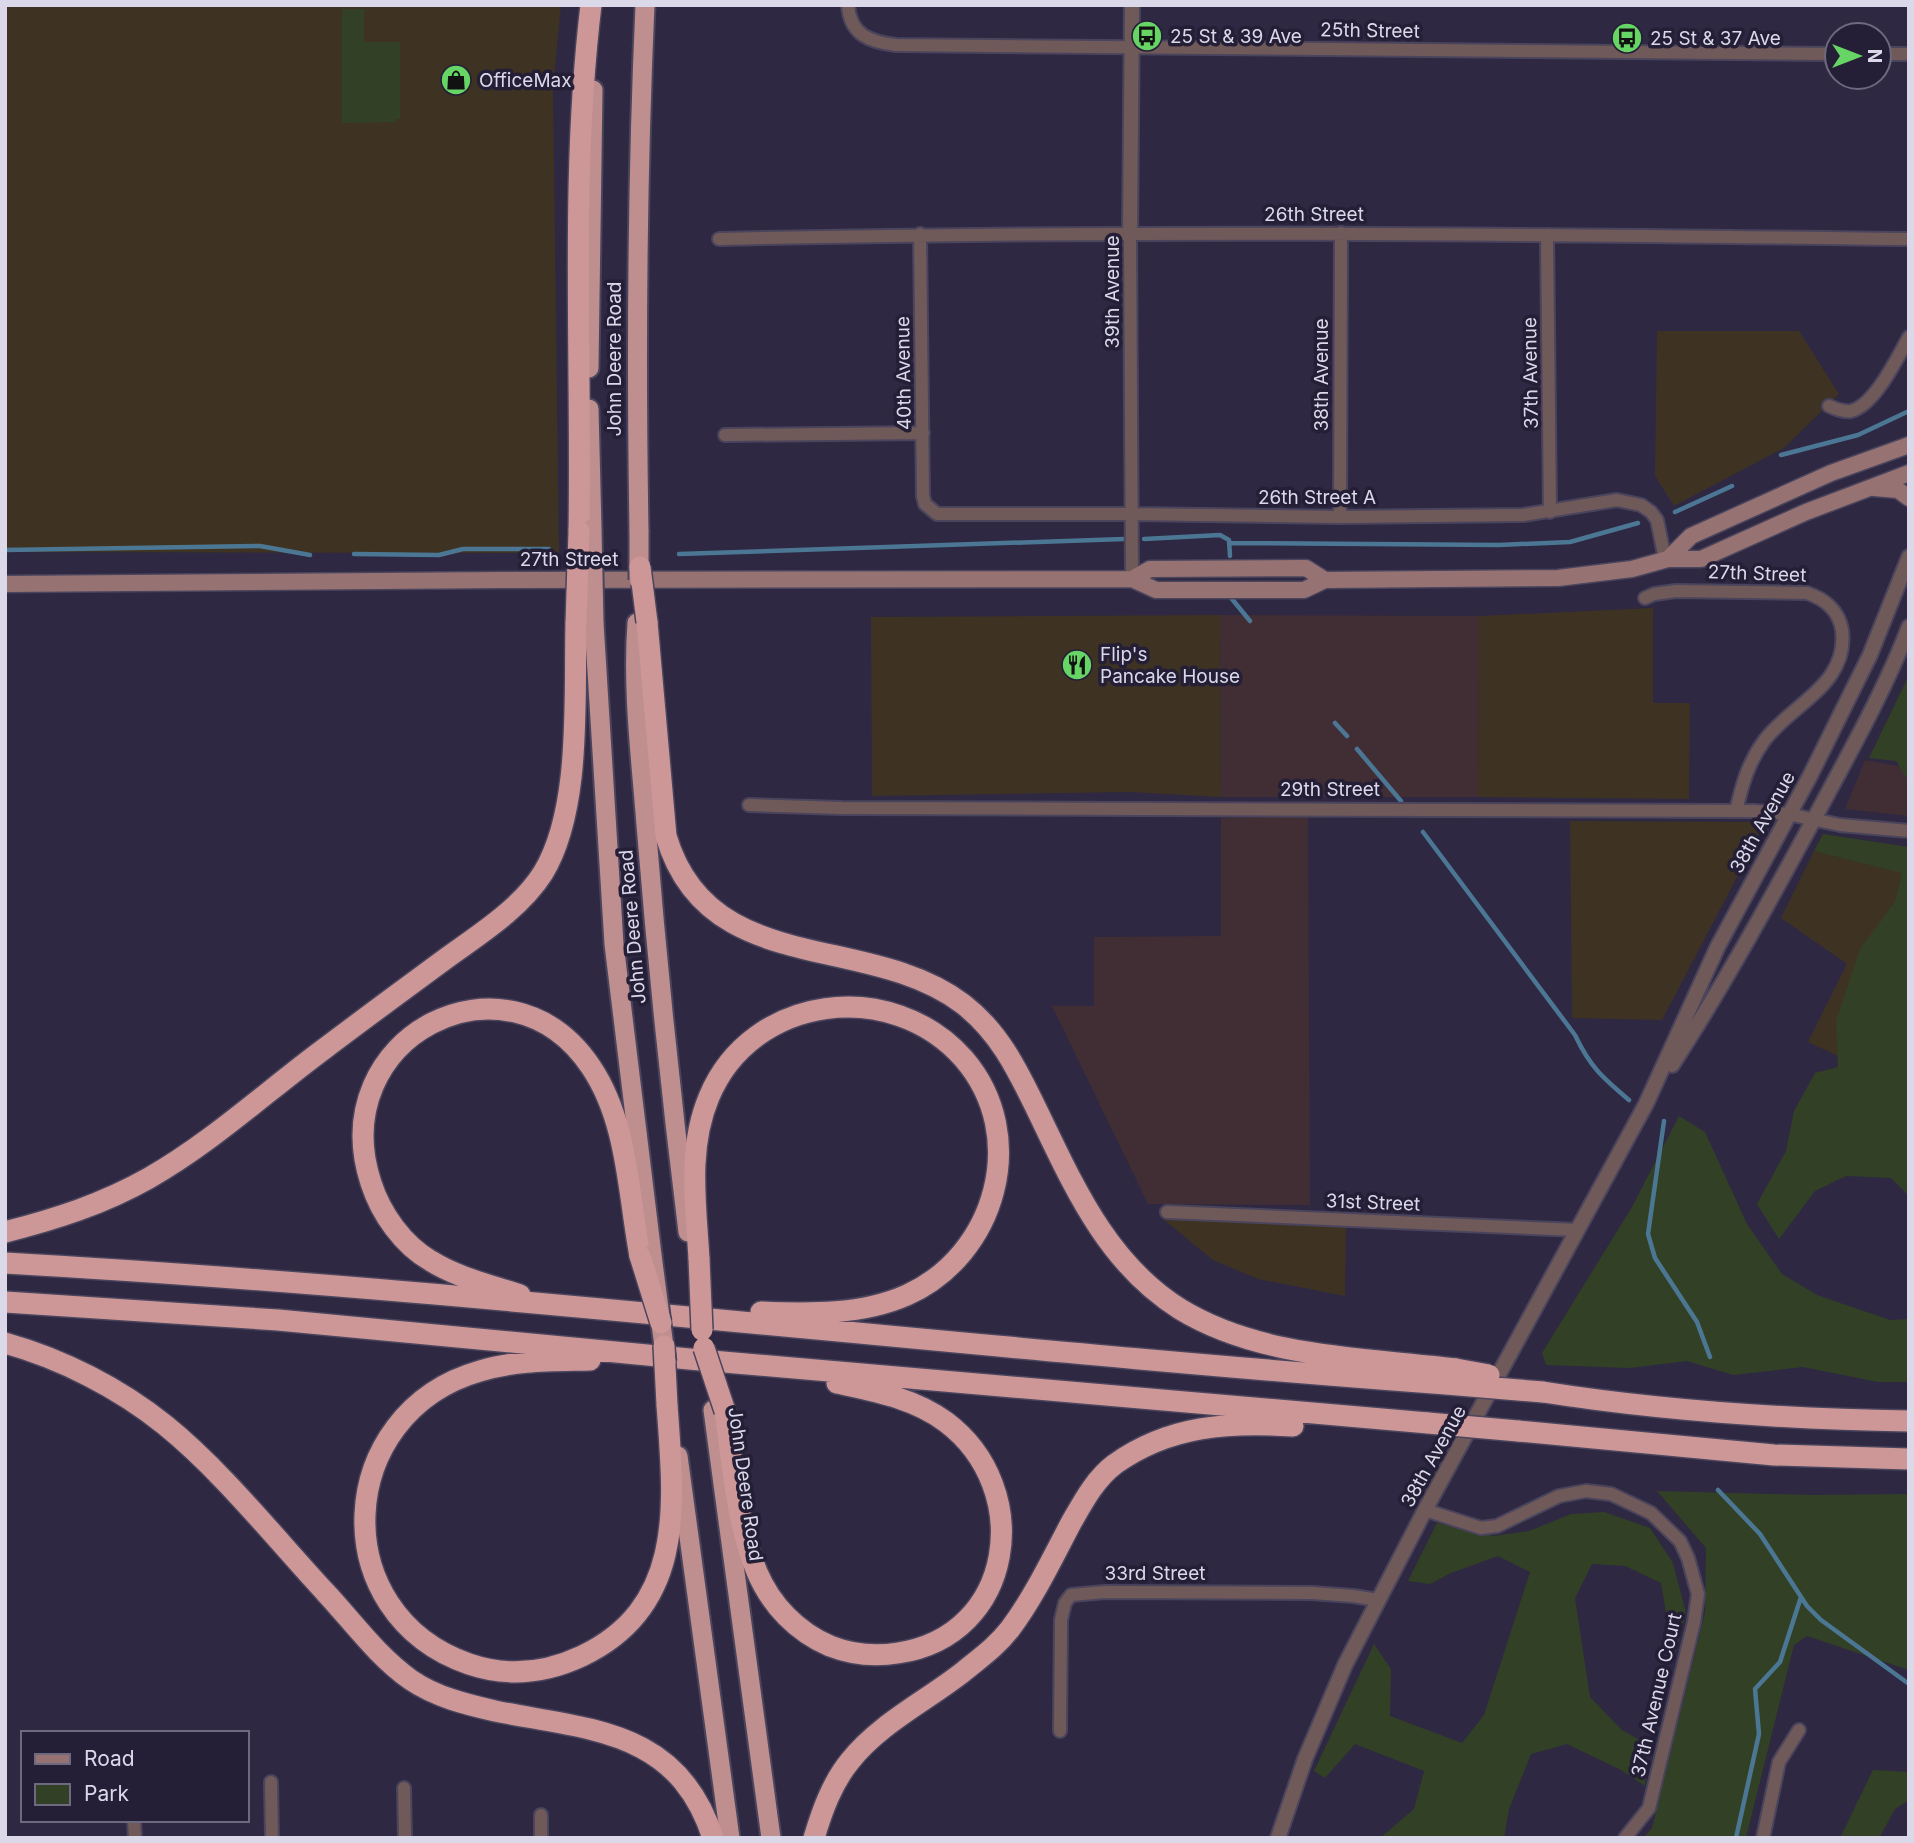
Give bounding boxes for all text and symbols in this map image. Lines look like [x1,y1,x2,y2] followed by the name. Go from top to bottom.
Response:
[1320,18,1420,43] street label: 25th Street
[1130,19,1164,53] bus stop icon: 25 St & 39 Ave
[1610,21,1644,55] bus stop icon: 25 St & 37 Ave
[1823,21,1893,91] north arrow
[1170,25,1302,48] place label: 25 St & 39 Ave
[1650,27,1781,50] place label: 25 St & 37 Ave
[1863,49,1886,63] text: N
[439,63,473,97] shop icon: OfficeMax
[479,69,572,92] place label: OfficeMax
[1264,203,1364,226] street label: 26th Street
[1101,235,1124,349] street label: 39th Avenue
[603,282,626,437] street label: John Deere Road
[891,316,916,430] street label: 40th Avenue
[1518,317,1543,429] street label: 37th Avenue
[1310,318,1333,432] street label: 38th Avenue
[1258,486,1376,509] street label: 26th Street A
[520,548,618,571] street label: 27th Street
[1707,560,1807,587] street label: 27th Street
[1100,643,1240,688] place label: Flip's Pancake House
[1060,648,1094,682] restaurant icon: Flip's Pancake House
[1725,767,1800,877] street label: 38th Avenue
[1280,778,1380,801] street label: 29th Street
[614,849,651,1005] street label: John Deere Road
[1325,1189,1421,1216] street label: 31st Street
[1396,1401,1471,1511] street label: 38th Avenue
[723,1406,768,1562] street label: John Deere Road
[1105,1562,1205,1585] street label: 33rd Street
[1626,1611,1687,1779] street label: 37th Avenue Court
[21,1731,248,1822] legend
[84,1746,135,1771] text: Road
[84,1781,129,1806] text: Park

